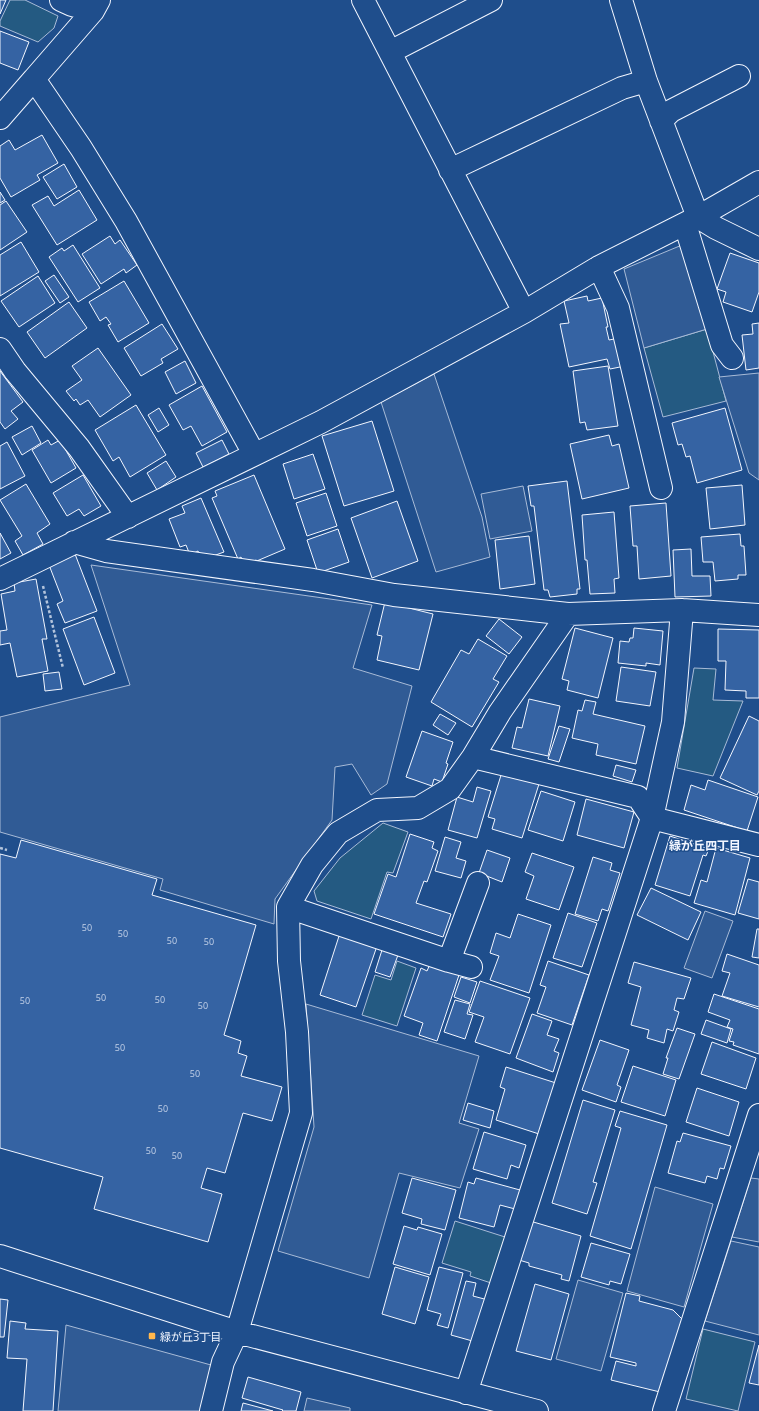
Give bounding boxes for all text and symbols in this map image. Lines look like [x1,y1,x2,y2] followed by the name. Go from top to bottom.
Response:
[669,837,741,854] district label: 緑が丘四丁目
[82,921,92,934] house number: 50
[118,927,128,940] house number: 50
[167,934,177,947] house number: 50
[204,935,214,948] house number: 50
[96,991,106,1004] house number: 50
[155,993,165,1006] house number: 50
[20,994,30,1007] house number: 50
[198,999,208,1012] house number: 50
[115,1041,125,1054] house number: 50
[190,1067,200,1080] house number: 50
[158,1102,168,1115] house number: 50
[146,1144,156,1157] house number: 50
[172,1149,182,1162] house number: 50
[160,1329,221,1344] place label: 緑が丘3丁目
[147,1331,157,1341] marker: 緑が丘3丁目

